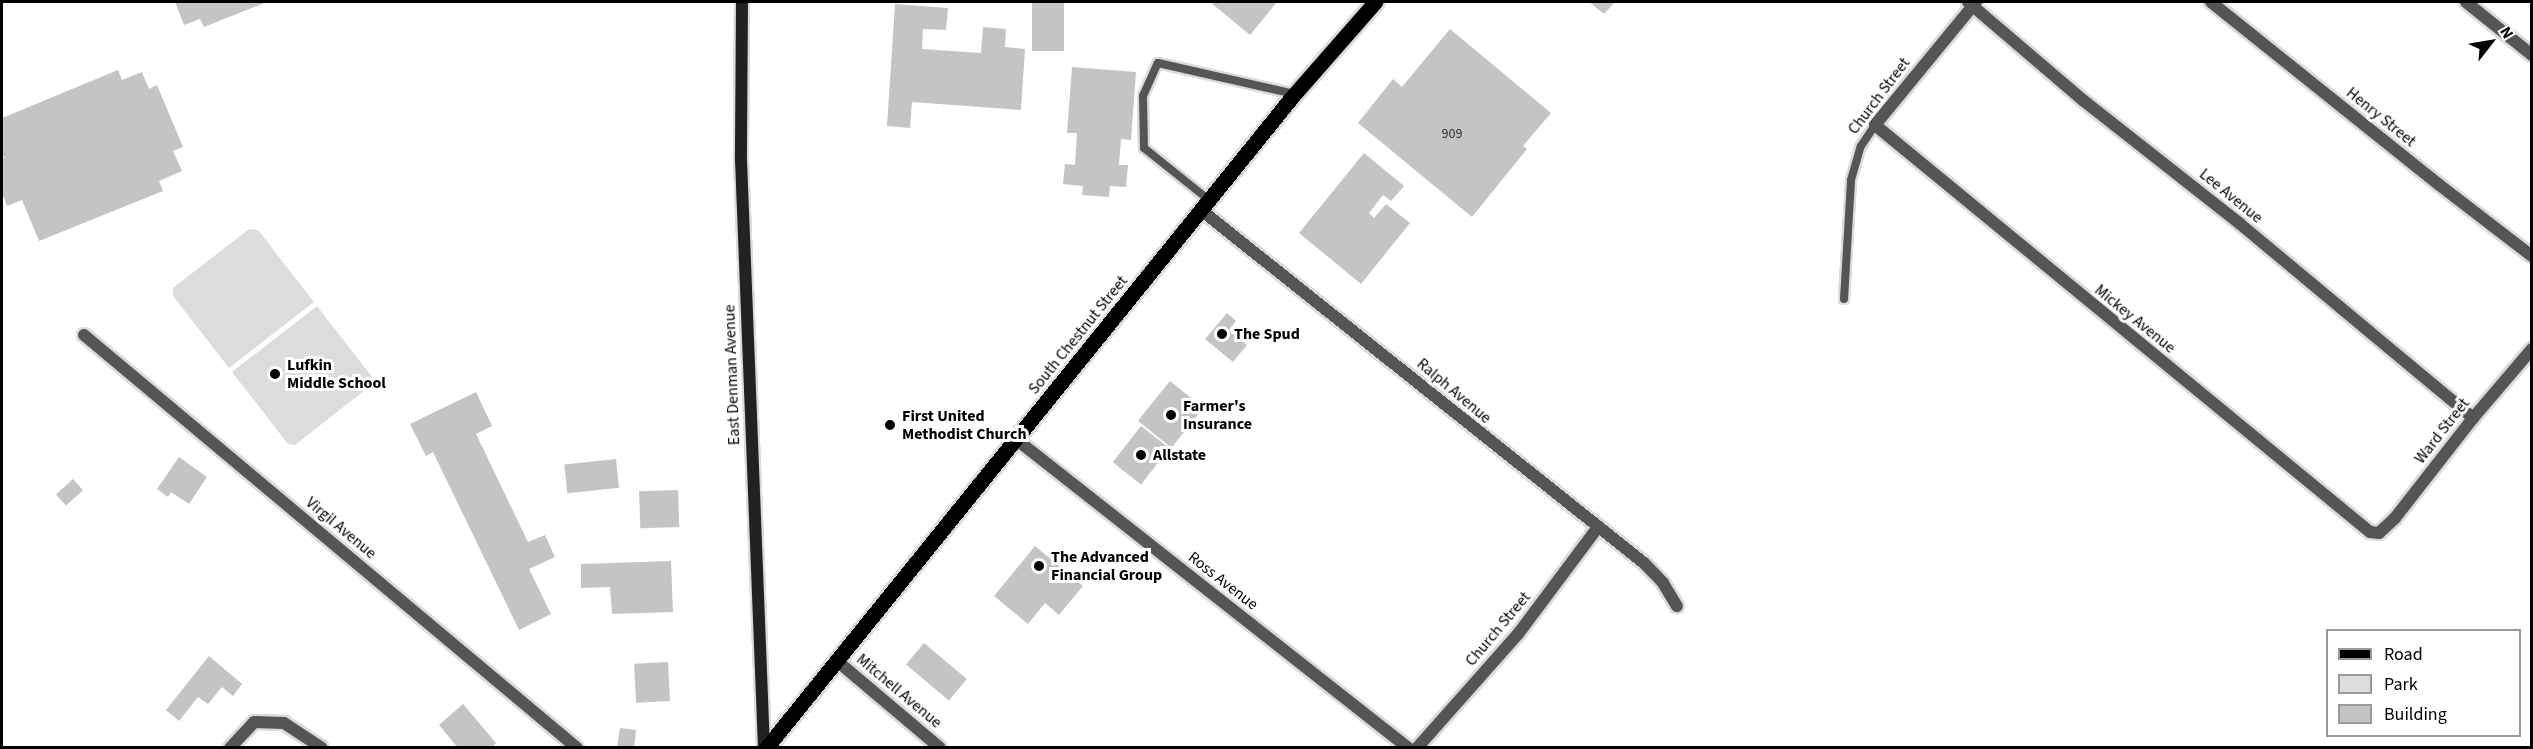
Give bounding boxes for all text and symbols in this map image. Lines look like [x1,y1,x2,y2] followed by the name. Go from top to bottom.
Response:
[2461,12,2521,72] north arrow
[2494,22,2519,43] text: N
[1844,54,1914,138] street label: Church Street
[2342,83,2420,151] street label: Henry Street
[1442,126,1462,142] house number: 909
[2195,165,2267,227] street label: Lee Avenue
[1024,272,1132,398] street label: South Chestnut Street
[2091,281,2179,357] street label: Mickey Avenue
[720,304,744,446] street label: East Denman Avenue
[1234,324,1300,344] place label: The Spud
[1215,327,1229,341] marker: The Spud
[1413,354,1495,428] street label: Ralph Avenue
[287,355,386,393] place label: Lufkin Middle School
[268,367,282,381] marker: Lufkin Middle School
[2410,394,2474,468] street label: Ward Street
[1183,396,1252,434] place label: Farmer's Insurance
[902,406,1027,444] place label: First United Methodist Church
[1164,408,1178,422] marker: Farmer's Insurance
[883,418,897,432] marker: First United Methodist Church
[1153,445,1206,465] place label: Allstate
[1134,448,1148,462] marker: Allstate
[302,493,380,563] street label: Virgil Avenue
[1051,547,1162,585] place label: The Advanced Financial Group
[1184,548,1262,614] street label: Ross Avenue
[1032,559,1046,573] marker: The Advanced Financial Group
[1461,588,1535,670] street label: Church Street
[2326,629,2521,737] legend
[2384,642,2423,667] text: Road
[852,650,946,732] street label: Mitchell Avenue
[2384,672,2418,697] text: Park
[2384,702,2447,727] text: Building

